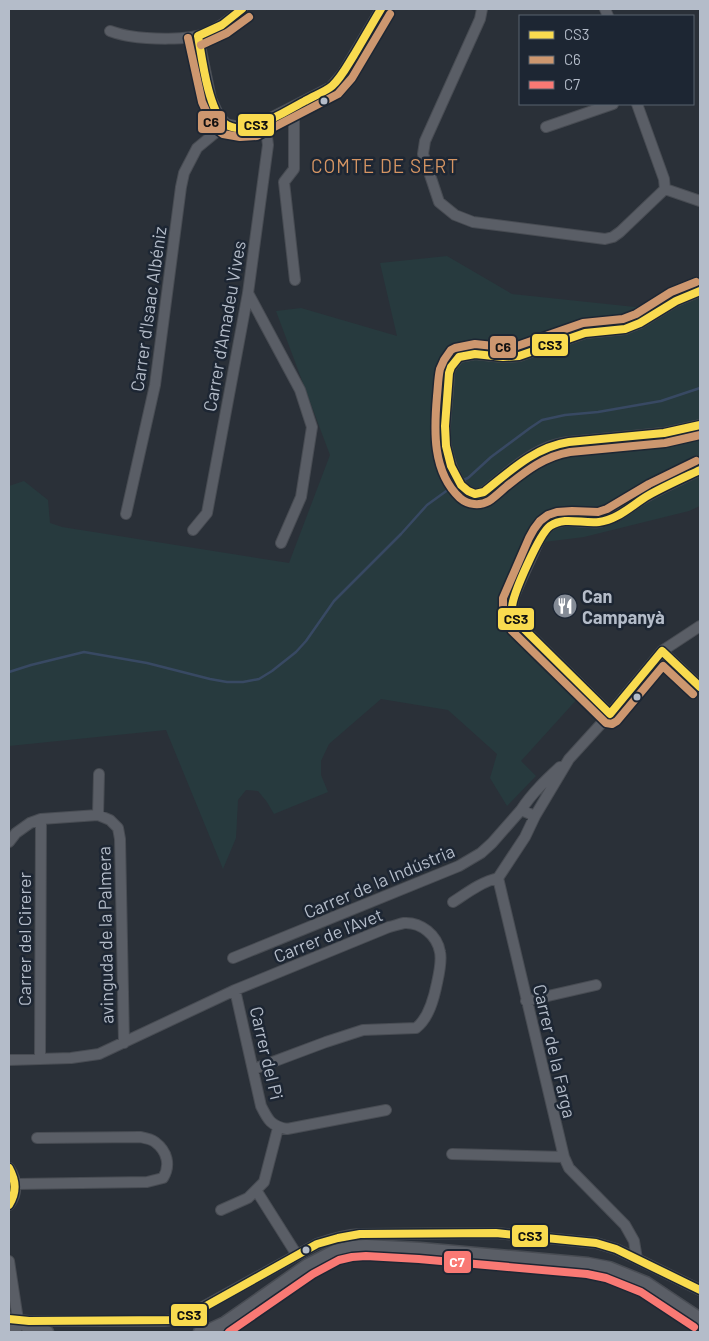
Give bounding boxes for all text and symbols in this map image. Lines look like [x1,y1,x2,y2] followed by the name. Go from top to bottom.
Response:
[519,15,694,105] legend
[564,25,590,43] text: CS3
[564,50,581,68] text: C6
[564,75,580,93] text: C7
[319,96,329,106] unlabelled marker
[197,110,226,134] line badge: C6
[203,113,219,130] text: C6
[237,113,275,137] line badge: CS3
[244,116,268,133] text: CS3
[311,154,459,177] district label: COMTE DE SERT
[126,225,170,393] street label: Carrer d'Isaac Albéniz
[198,239,250,413] street label: Carrer d'Amadeu Vives
[531,333,569,357] line badge: CS3
[489,335,517,359] line badge: C6
[538,336,562,353] text: CS3
[495,338,511,355] text: C6
[582,585,665,628] place label: Can Campanyà
[552,593,578,619] restaurant icon: Can Campanyà
[497,607,535,631] line badge: CS3
[504,610,528,627] text: CS3
[632,692,642,702] unlabelled marker
[300,839,458,923] street label: Carrer de la Indústria
[92,846,118,1024] street label: avinguda de la Palmera
[13,872,35,1006] street label: Carrer del Cirerer
[270,903,386,967] street label: Carrer de l'Avet
[529,982,581,1120] street label: Carrer de la Farga
[246,1004,288,1102] street label: Carrer del Pi
[511,1224,549,1248] line badge: CS3
[518,1227,542,1244] text: CS3
[301,1245,311,1255] unlabelled marker
[443,1250,472,1274] line badge: C7
[449,1253,465,1270] text: C7
[170,1303,208,1327] line badge: CS3
[177,1306,201,1323] text: CS3

